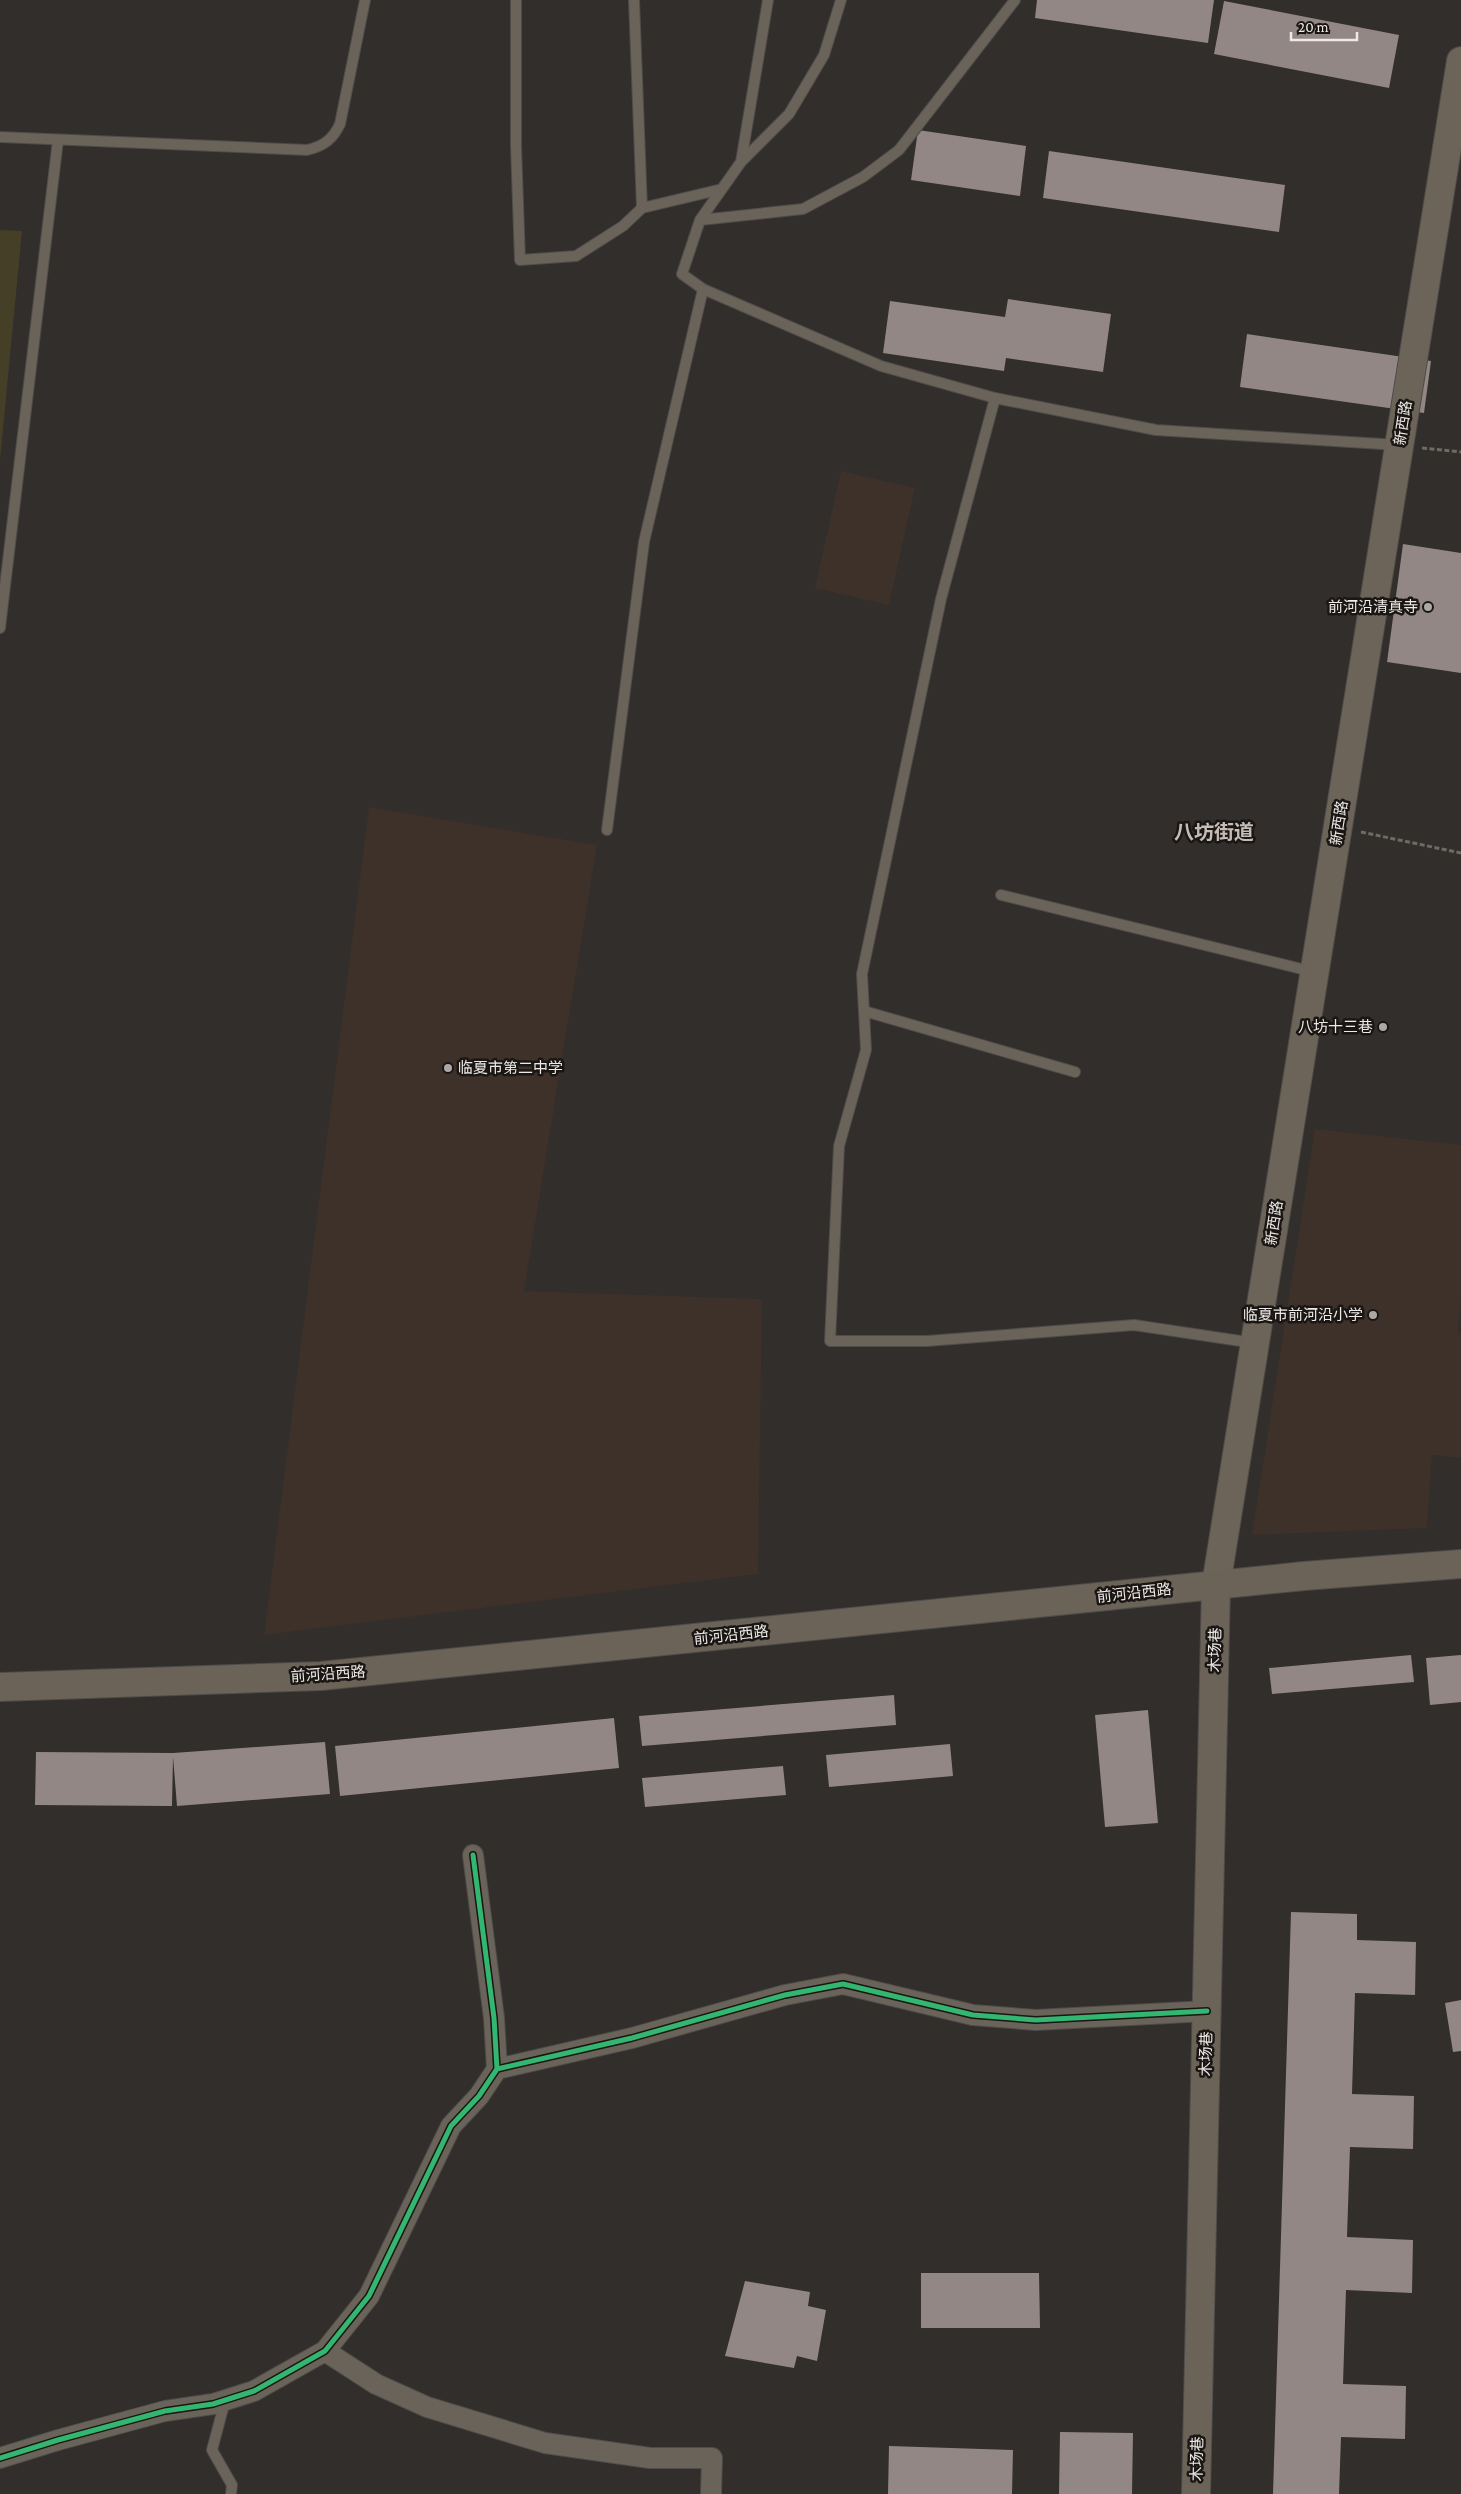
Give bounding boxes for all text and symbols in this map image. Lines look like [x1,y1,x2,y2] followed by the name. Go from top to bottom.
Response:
[1291,10,1357,42] scale bar
[1298,19,1329,35] text: 20 m
[1392,400,1414,446] street label: 新西路
[1328,599,1418,615] place label: 前河沿清真寺
[1422,601,1434,613] marker: 前河沿清真寺
[1328,800,1350,846] street label: 新西路
[1174,821,1254,843] district label: 八坊街道
[1298,1018,1373,1035] place label: 八坊十三巷
[1377,1021,1389,1033] marker: 八坊十三巷
[458,1059,563,1076] place label: 临夏市第二中学
[442,1062,454,1074] marker: 临夏市第二中学
[1263,1200,1285,1246] street label: 新西路
[1243,1306,1363,1323] place label: 临夏市前河沿小学
[1367,1309,1379,1321] marker: 临夏市前河沿小学
[1096,1581,1172,1605] street label: 前河沿西路
[693,1623,769,1647] street label: 前河沿西路
[1207,1627,1223,1673] street label: 木场巷
[290,1663,366,1685] street label: 前河沿西路
[1198,2031,1214,2077] street label: 木场巷
[1189,2436,1205,2482] street label: 木场巷

